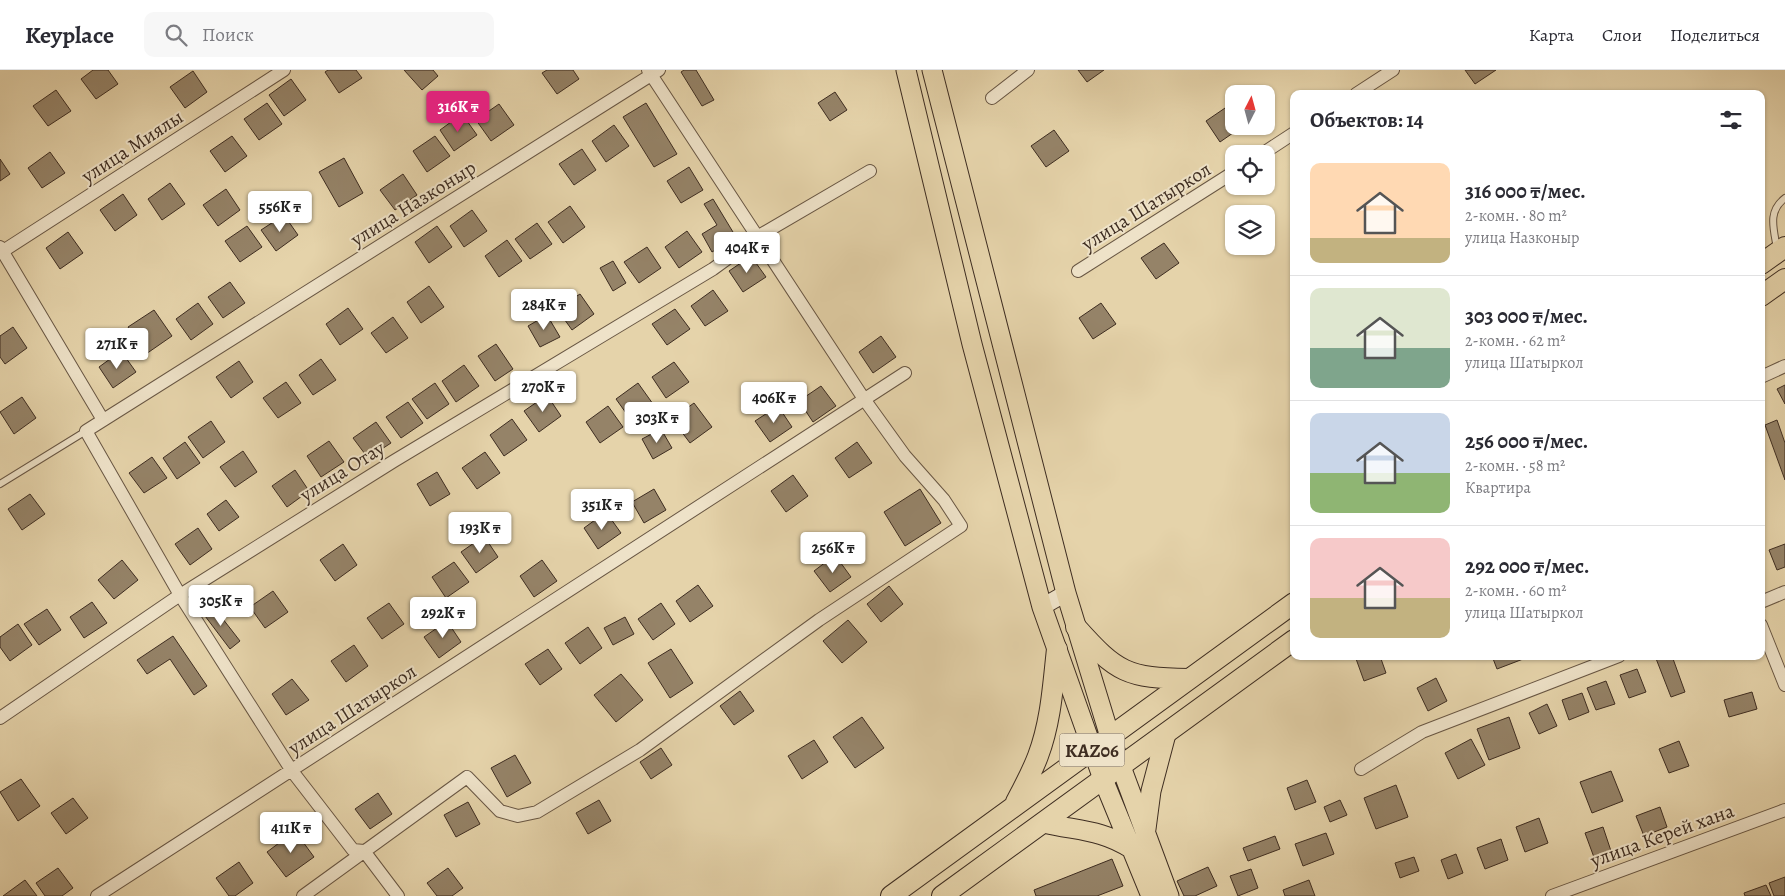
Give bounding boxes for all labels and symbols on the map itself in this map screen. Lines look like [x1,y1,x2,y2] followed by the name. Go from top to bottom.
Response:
[1225,85,1275,135] north arrow
[417,90,499,133] pin: 316K ₸
[75,103,188,190] street label: улица Миялы
[345,154,481,253] street label: улица Назконыр
[1076,156,1216,258] street label: улица Шатыркол
[239,190,321,233] pin: 556K ₸
[706,232,788,274] pin: 404K ₸
[503,288,585,331] pin: 284K ₸
[76,328,158,370] pin: 271K ₸
[502,370,584,413] pin: 270K ₸
[733,382,815,424] pin: 406K ₸
[616,402,698,444] pin: 303K ₸
[294,434,391,509] street label: улица Отау
[561,488,643,531] pin: 351K ₸
[439,512,521,554] pin: 193K ₸
[792,532,874,574] pin: 256K ₸
[180,584,262,627] pin: 305K ₸
[402,596,484,639] pin: 292K ₸
[282,658,422,762] street label: улица Шатыркол
[1060,734,1124,766] road number: KАZ06
[1586,797,1739,874] street label: улица Керей хана
[250,812,332,854] pin: 411K ₸

